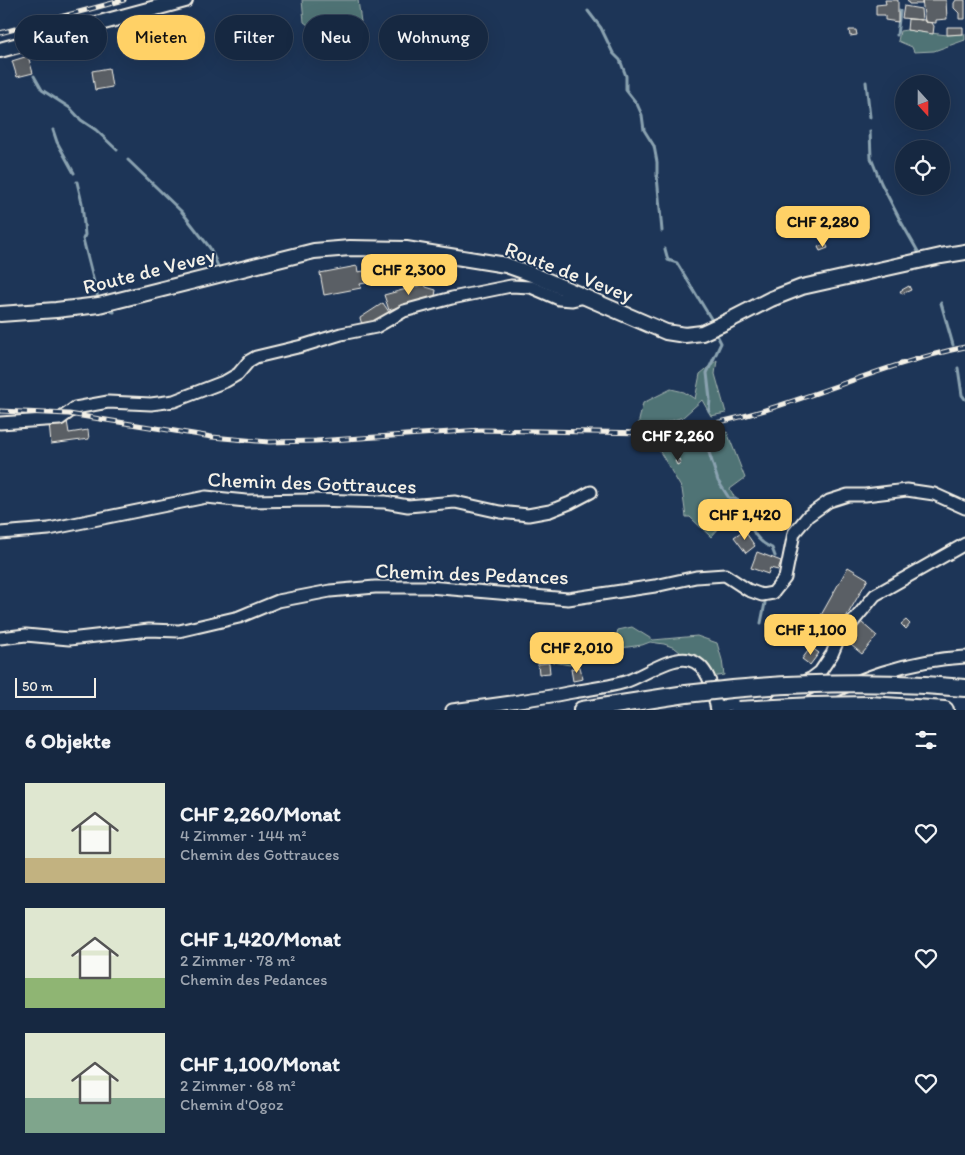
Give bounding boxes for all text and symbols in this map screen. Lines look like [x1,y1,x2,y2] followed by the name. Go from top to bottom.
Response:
[15,15,107,60] chip: Kaufen
[117,15,205,60] chip: Mieten
[215,15,293,60] chip: Filter
[303,15,369,60] chip: Neu
[379,15,488,60] chip: Wohnung
[895,75,950,130] north arrow
[895,75,950,195] map controls
[895,140,950,195] button: locate
[766,206,880,248] pin: CHF 2,280
[787,212,859,231] text: CHF 2,280
[501,236,637,308] street label: Route de Vevey
[80,242,218,299] street label: Route de Vevey
[352,254,466,296] pin: CHF 2,300
[372,260,446,279] text: CHF 2,300
[621,420,735,462] pin: CHF 2,260
[642,426,714,445] text: CHF 2,260
[207,466,417,499] street label: Chemin des Gottrauces
[688,498,802,541] pin: CHF 1,420
[709,505,781,524] text: CHF 1,420
[375,558,569,589] street label: Chemin des Pedances
[754,614,868,656] pin: CHF 1,100
[775,620,847,639] text: CHF 1,100
[520,632,634,674] pin: CHF 2,010
[541,638,613,657] text: CHF 2,010
[15,675,96,698] scale bar
[22,678,53,695] text: 50 m
[912,726,940,754] icon: filters
[25,728,111,753] text: 6 Objekte
[180,801,341,826] text: CHF 2,260/Monat
[65,803,125,863] icon: home
[912,819,940,847] icon: heart
[180,826,306,845] text: 4 Zimmer · 144 m²
[180,845,339,864] text: Chemin des Gottrauces
[180,926,341,951] text: CHF 1,420/Monat
[65,928,125,988] icon: home
[912,944,940,972] icon: heart
[180,951,295,970] text: 2 Zimmer · 78 m²
[180,970,328,989] text: Chemin des Pedances
[180,1051,340,1076] text: CHF 1,100/Monat
[65,1053,125,1113] icon: home
[912,1069,940,1097] icon: heart
[180,1076,296,1095] text: 2 Zimmer · 68 m²
[180,1095,283,1114] text: Chemin d'Ogoz

